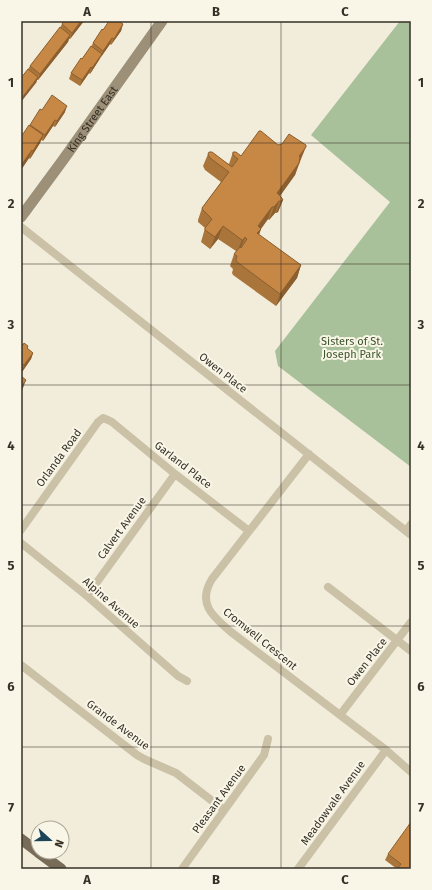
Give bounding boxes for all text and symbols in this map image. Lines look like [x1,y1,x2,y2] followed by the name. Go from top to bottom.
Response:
[82,4,91,19] text: A
[212,4,220,19] text: B
[341,4,349,19] text: C
[8,75,14,90] text: 1
[418,75,424,90] text: 1
[64,83,120,155] street label: King Street East
[8,196,15,211] text: 2
[418,196,425,211] text: 2
[7,317,15,332] text: 3
[417,317,425,332] text: 3
[321,335,383,361] park label: Sisters of St. Joseph Park
[196,350,250,396] street label: Owen Place
[34,427,84,489] street label: Orlanda Road
[7,438,15,453] text: 4
[417,438,425,453] text: 4
[152,439,214,491] street label: Garland Place
[95,494,149,562] street label: Calvert Avenue
[8,558,15,573] text: 5
[418,558,425,573] text: 5
[80,575,142,631] street label: Alpine Avenue
[220,605,300,673] street label: Cromwell Crescent
[344,635,390,689] street label: Owen Place
[7,679,15,694] text: 6
[417,679,425,694] text: 6
[84,697,152,753] street label: Grande Avenue
[298,758,368,848] street label: Meadowvale Avenue
[190,762,248,836] street label: Pleasant Avenue
[8,800,14,815] text: 7
[418,800,424,815] text: 7
[30,820,70,860] north arrow
[51,838,66,849] text: N
[82,872,91,887] text: A
[212,872,220,887] text: B
[341,872,349,887] text: C

